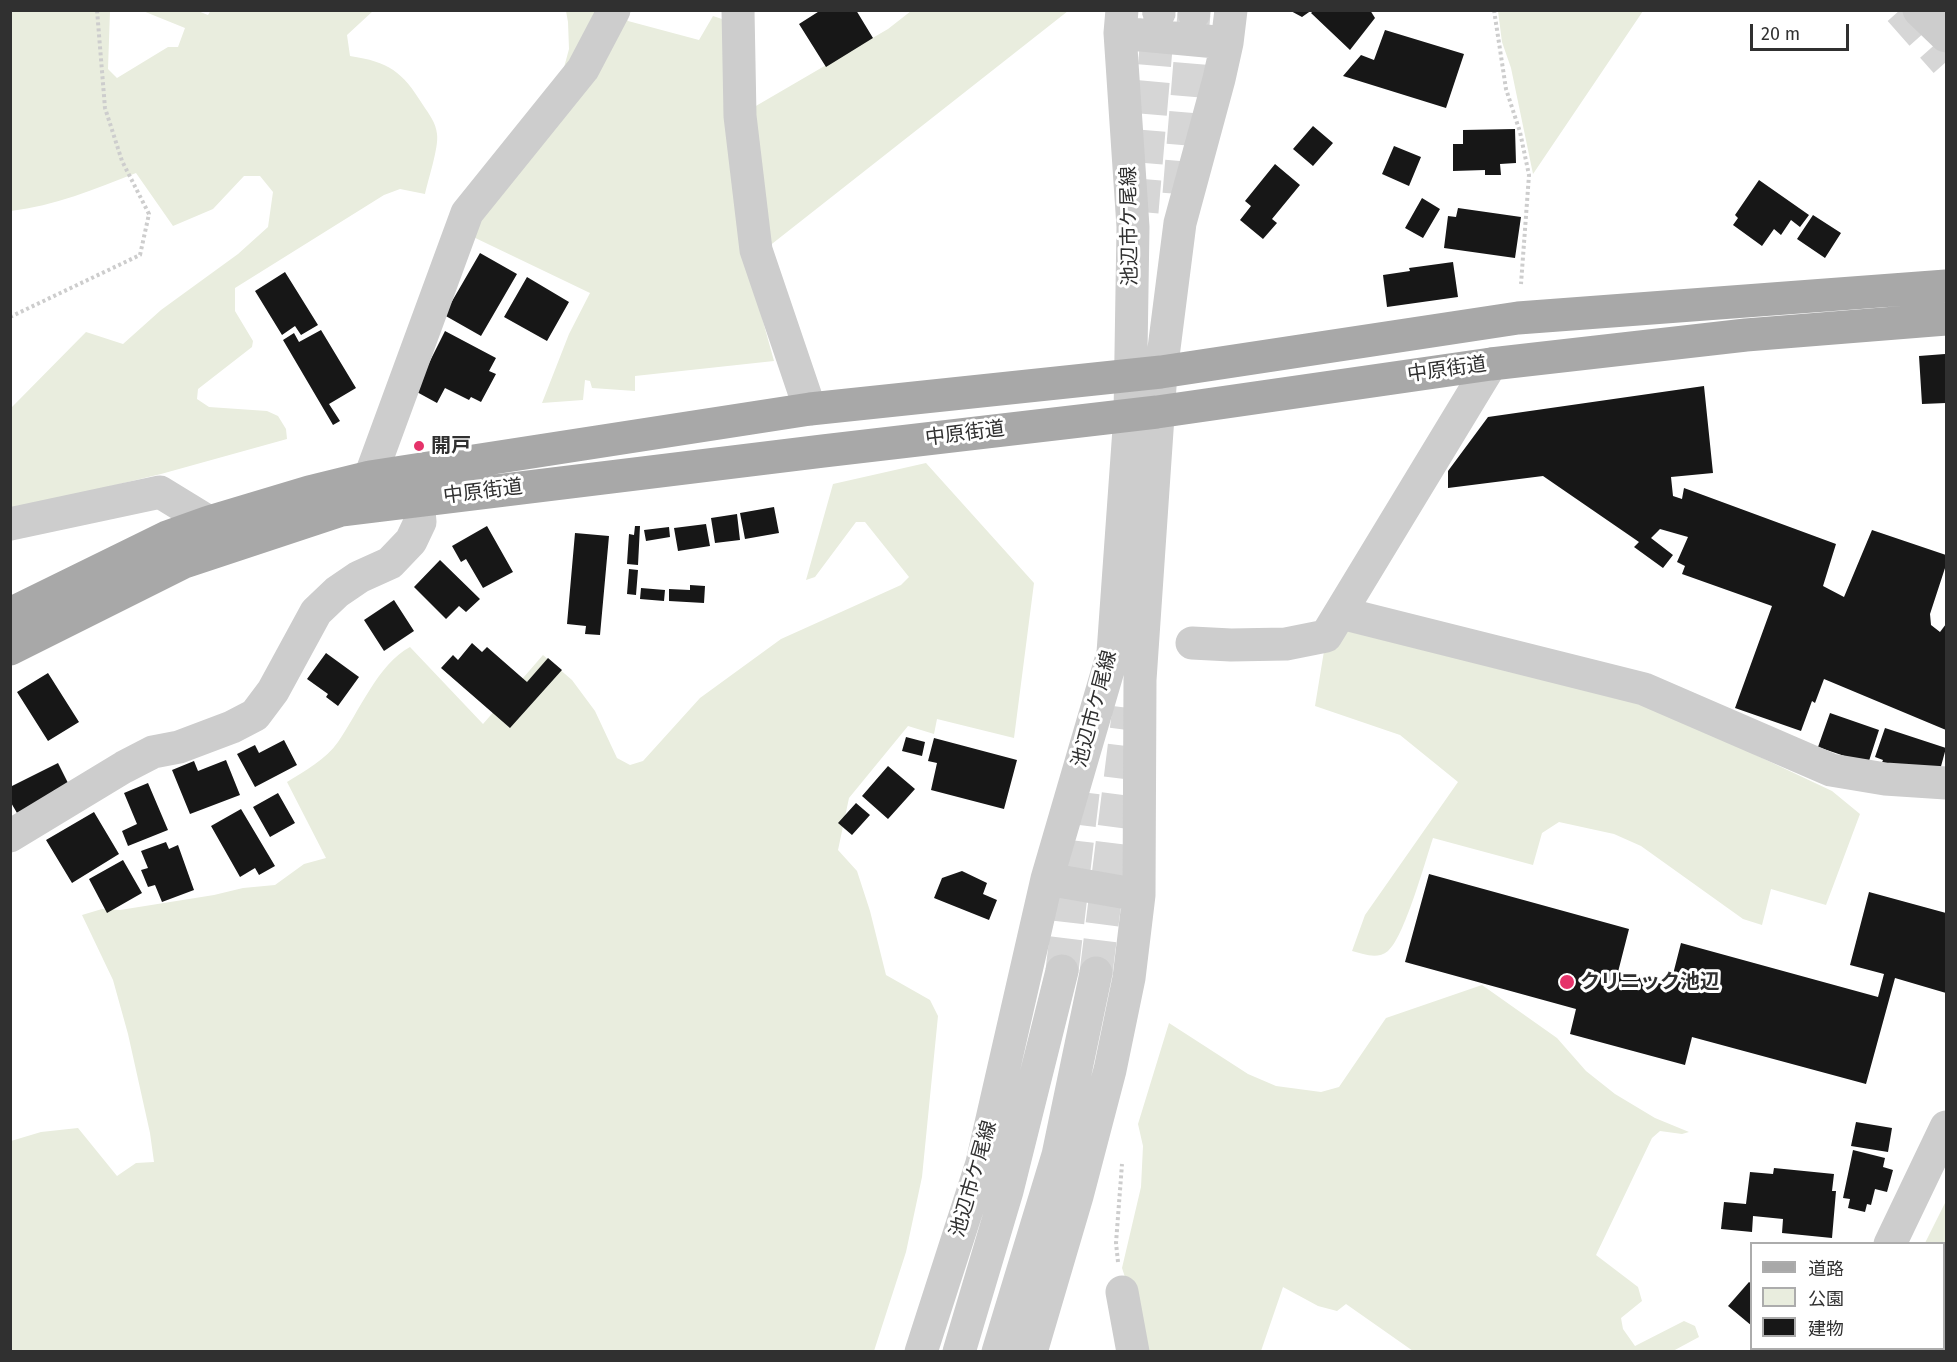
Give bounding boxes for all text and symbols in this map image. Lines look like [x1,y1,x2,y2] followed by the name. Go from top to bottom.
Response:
[1753,12,1852,50] scale bar
[1761,23,1800,45] text: 20 m
[1117,166,1143,286] street label: 池辺市ケ尾線
[1406,353,1488,387] street label: 中原街道
[924,417,1006,451] street label: 中原街道
[431,434,471,458] place label: 開戸
[412,439,426,453] marker: 開戸
[442,475,524,509] street label: 中原街道
[1068,648,1122,770] street label: 池辺市ケ尾線
[1580,970,1720,994] place label: クリニック池辺
[1558,973,1576,991] marker: クリニック池辺
[946,1118,1002,1240] street label: 池辺市ケ尾線
[1750,1242,1945,1350] legend
[1808,1258,1844,1280] text: 道路
[1808,1288,1844,1310] text: 公園
[1808,1318,1844,1340] text: 建物

